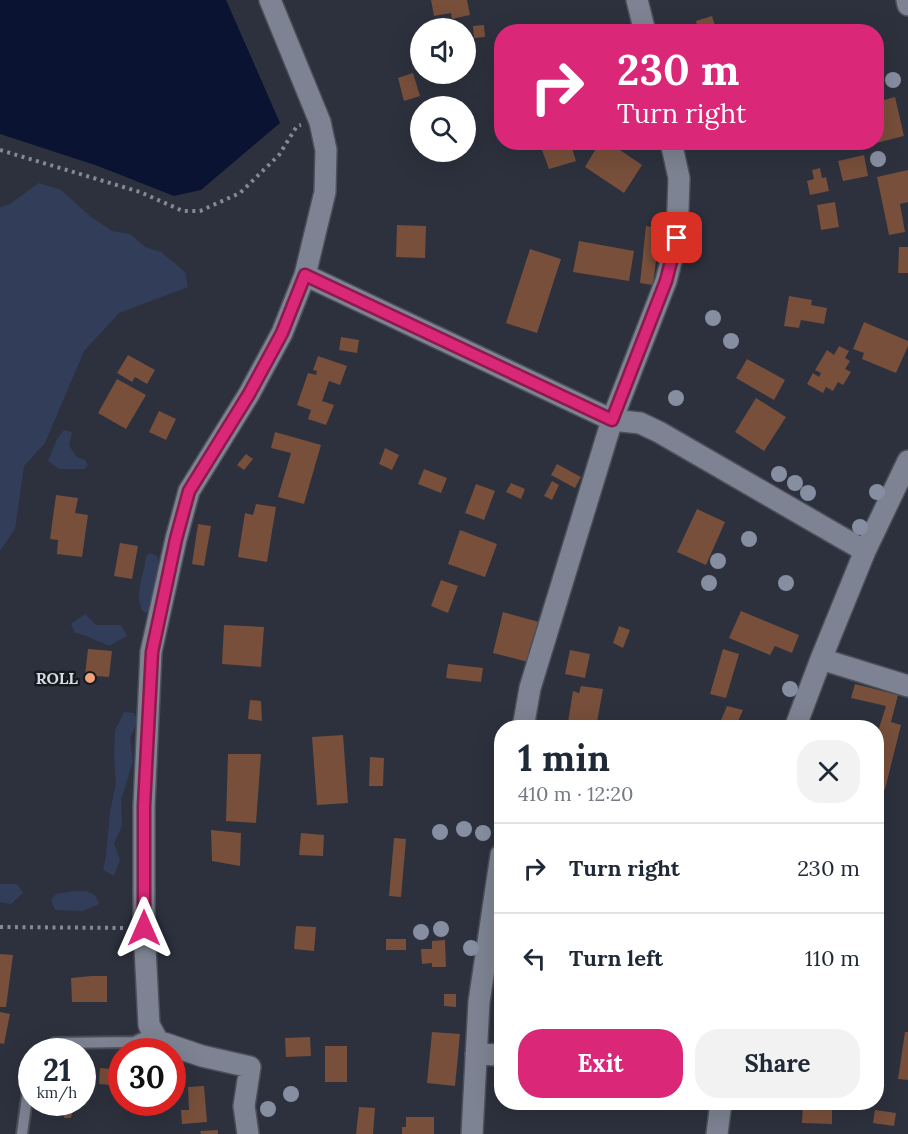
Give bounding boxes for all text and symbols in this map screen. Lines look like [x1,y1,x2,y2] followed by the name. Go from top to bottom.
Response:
[410,18,476,162] map controls
[410,18,476,84] button: sound
[617,43,739,97] text: 230 m
[518,48,596,126] icon: right
[410,96,476,162] button: search
[617,96,746,130] text: Turn right
[651,212,702,263] pin
[660,221,693,254] icon: arrive
[36,668,78,688] place label: ROLL
[83,671,97,685] marker: ROLL
[518,735,610,781] text: 1 min
[797,740,860,803] button: close
[518,781,633,806] text: 410 m · 12:20
[518,852,551,885] icon: right
[569,854,680,882] text: Turn right
[797,854,860,882] text: 230 m
[112,896,176,960] position arrow
[518,942,551,975] icon: left
[569,944,663,972] text: Turn left
[805,944,860,972] text: 110 m
[518,1029,683,1098] button: Exit
[695,1029,860,1098] button: Share
[108,1038,186,1116] speed limit sign: 30
[43,1051,71,1089] text: 21
[37,1083,77,1102] text: km/h

